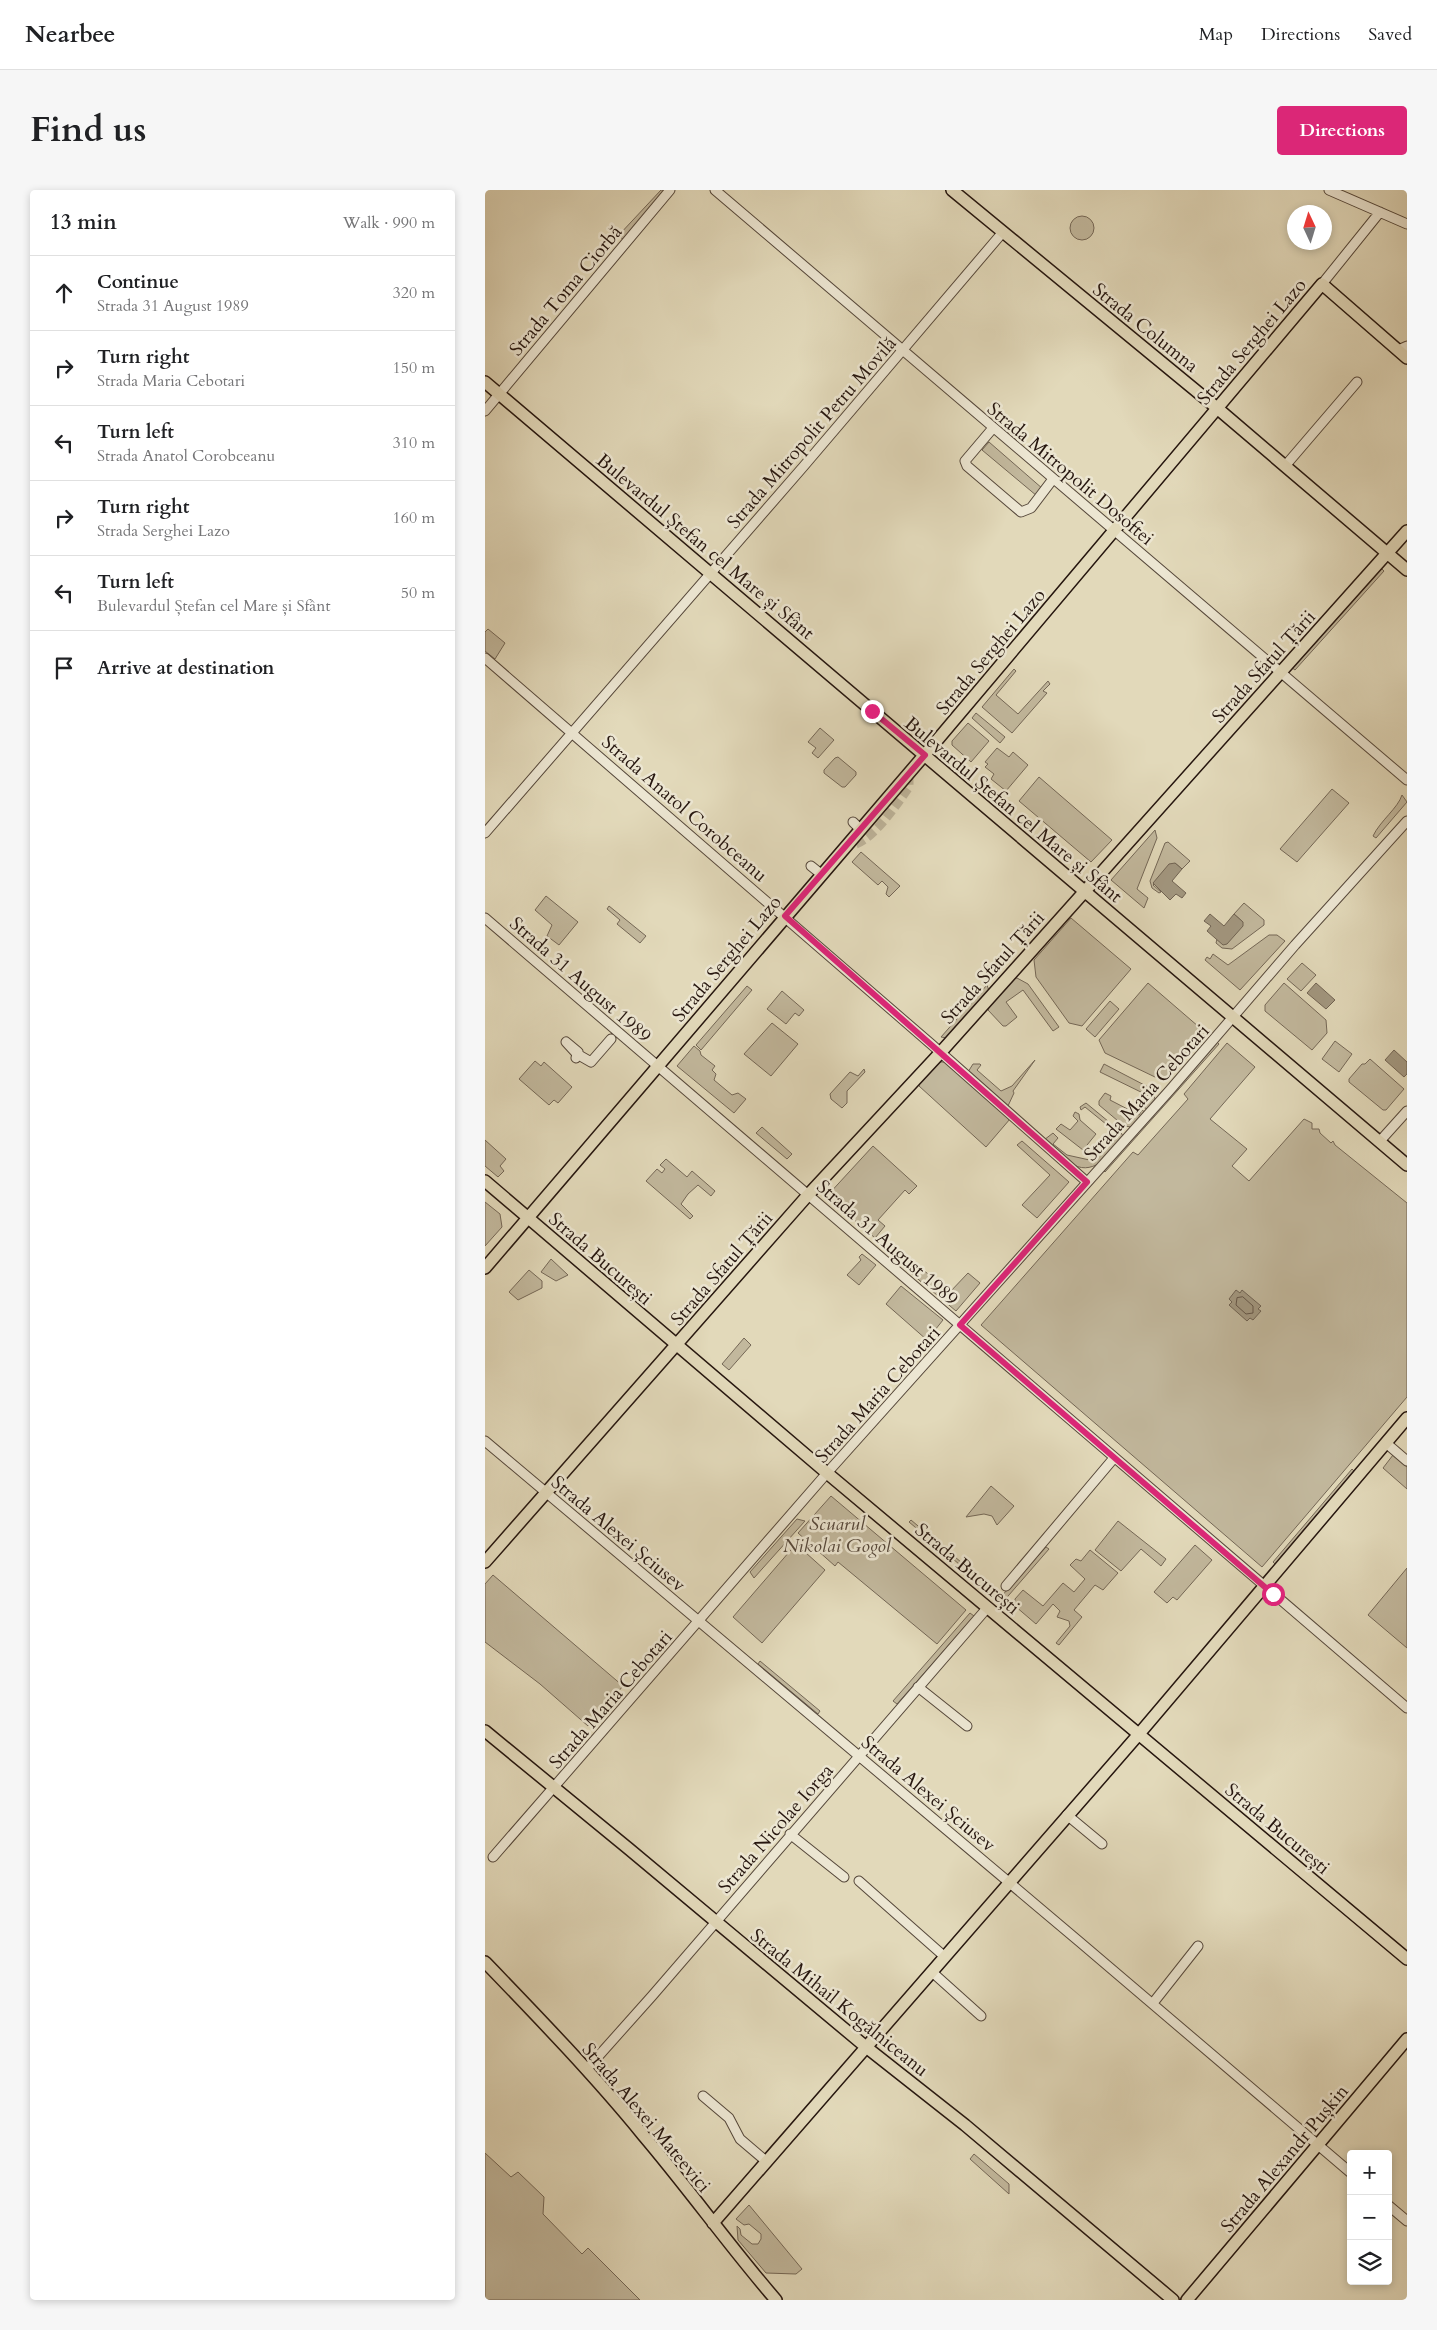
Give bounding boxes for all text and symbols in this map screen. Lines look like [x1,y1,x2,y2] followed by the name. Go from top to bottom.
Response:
[25,18,115,51] text: Nearbee
[1199,22,1233,47] text: Map
[1261,22,1340,47] text: Directions
[1368,22,1412,47] text: Saved
[30,106,146,154] text: Find us
[1277,106,1407,155] button: Directions
[1287,205,1332,250] north arrow
[50,208,117,237] text: 13 min
[343,212,435,234] text: Walk · 990 m
[503,220,628,361] street label: Strada Toma Ciorbă
[97,269,179,295] text: Continue
[1191,273,1312,410] street label: Strada Serghei Lazo
[1087,277,1204,379] street label: Strada Columna
[50,279,78,307] icon: ahead
[393,282,435,304] text: 320 m
[97,295,249,317] text: Strada 31 August 1989
[721,331,902,534] street label: Strada Mitropolit Petru Movilă
[97,344,189,370] text: Turn right
[50,354,78,382] icon: right
[393,357,435,379] text: 150 m
[97,370,245,392] text: Strada Maria Cebotari
[981,396,1159,551] street label: Strada Mitropolit Dosoftei
[97,419,174,445] text: Turn left
[50,429,78,457] icon: left
[393,432,435,454] text: 310 m
[97,445,275,467] text: Strada Anatol Corobceanu
[591,448,820,646] street label: Bulevardul Ștefan cel Mare și Sfânt
[97,494,189,520] text: Turn right
[50,504,78,532] icon: right
[393,507,435,529] text: 160 m
[97,520,230,542] text: Strada Serghei Lazo
[97,569,174,595] text: Turn left
[50,579,78,607] icon: left
[401,582,435,604] text: 50 m
[930,583,1051,720] street label: Strada Serghei Lazo
[97,595,330,617] text: Bulevardul Ștefan cel Mare și Sfânt
[1206,605,1321,729] street label: Strada Sfatul Țării
[50,654,78,682] icon: arrive
[97,655,274,681] text: Arrive at destination
[861,700,884,723] route end
[899,711,1128,909] street label: Bulevardul Ștefan cel Mare și Sfânt
[596,729,773,888] street label: Strada Anatol Corobceanu
[666,890,787,1027] street label: Strada Serghei Lazo
[935,906,1050,1030] street label: Strada Sfatul Țării
[504,911,657,1049] street label: Strada 31 August 1989
[1078,1019,1215,1167] street label: Strada Maria Cebotari
[811,1174,964,1312] street label: Strada 31 August 1989
[543,1206,658,1311] street label: Strada București
[665,1206,779,1331] street label: Strada Sfatul Țării
[809,1321,946,1469] street label: Strada Maria Cebotari
[546,1470,691,1598] street label: Strada Alexei Șciusev
[783,1511,892,1559] park label: Scuarul Nikolai Gogol
[909,1517,1025,1620] street label: Strada București
[1262,1583,1285,1606] route start
[543,1625,678,1775] street label: Strada Maria Cebotari
[856,1730,1001,1858] street label: Strada Alexei Șciusev
[712,1758,839,1899] street label: Strada Nicolae Iorga
[1219,1777,1335,1880] street label: Strada București
[745,1923,934,2083] street label: Strada Mihail Kogălniceanu
[576,2037,717,2198] street label: Strada Alexei Mateevici
[1215,2079,1355,2238] street label: Strada Alexandr Pușkin
[1347,2150,1392,2285] map controls
[1347,2150,1392,2195] button: +
[1347,2195,1392,2240] button: −
[1347,2240,1392,2285] button: layers

